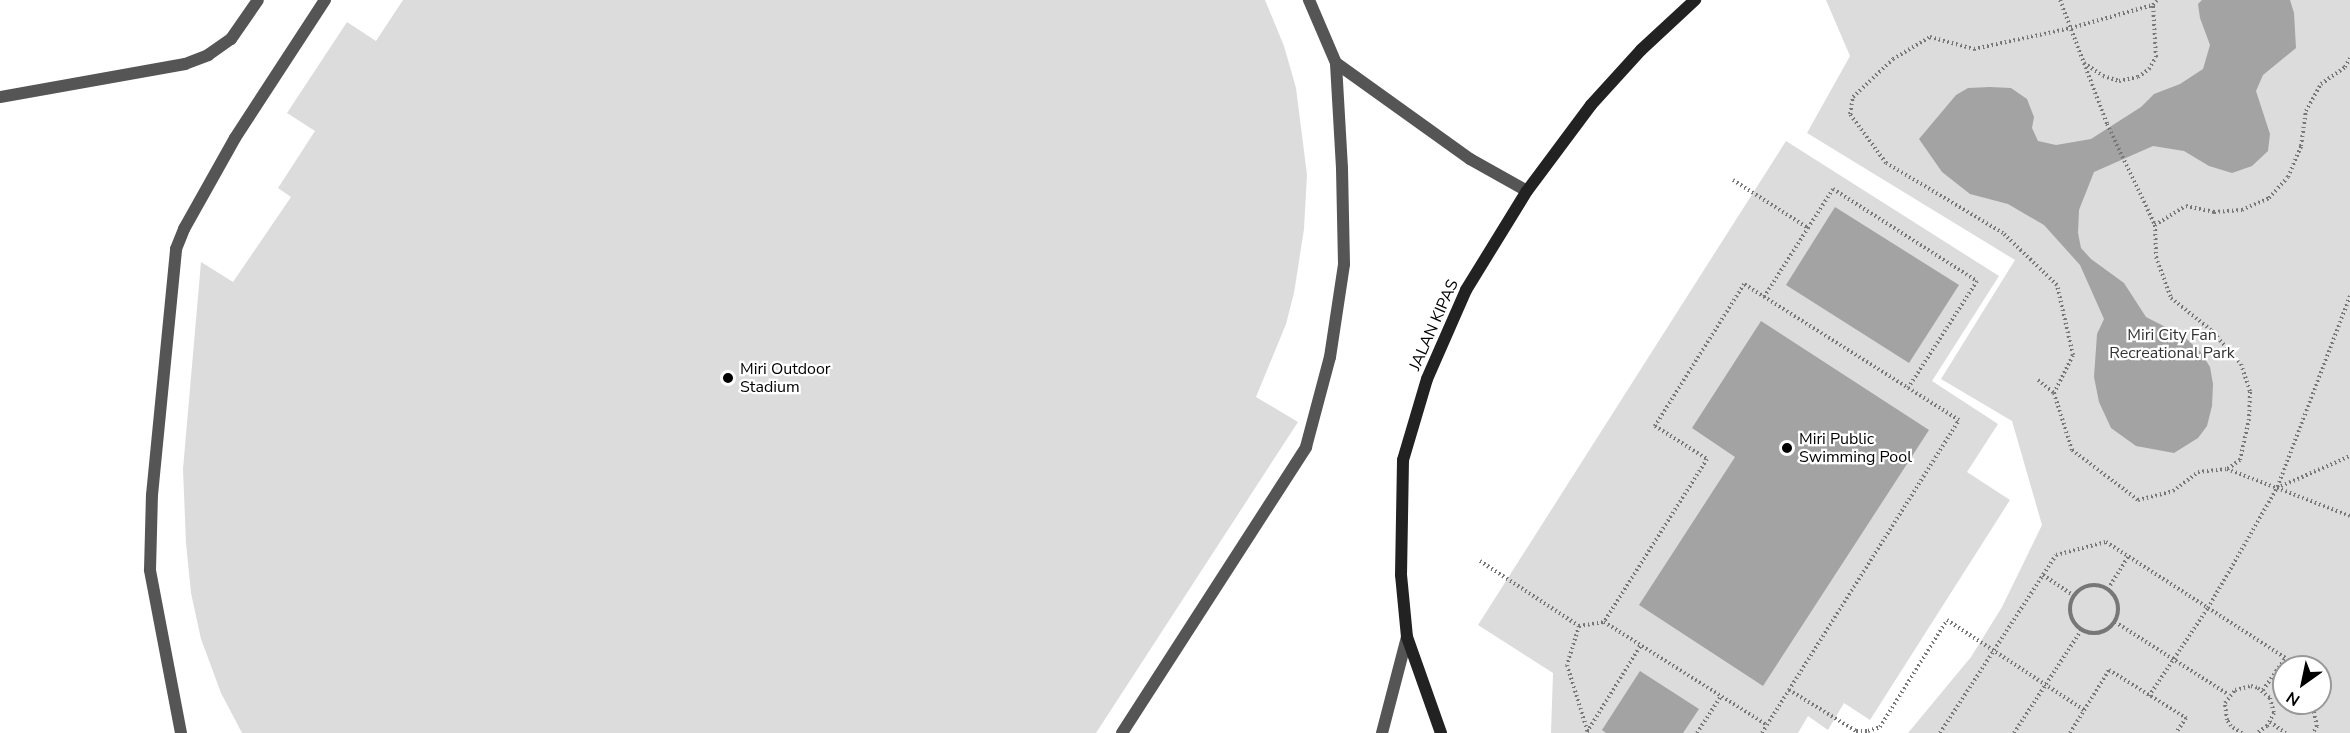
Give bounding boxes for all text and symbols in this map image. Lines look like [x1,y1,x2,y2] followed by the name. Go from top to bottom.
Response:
[1405,277,1463,373] street label: JALAN KIPAS
[2109,325,2235,363] park label: Miri City Fan Recreational Park
[740,359,831,397] place label: Miri Outdoor Stadium
[721,371,735,385] marker: Miri Outdoor Stadium
[1799,429,1912,467] place label: Miri Public Swimming Pool
[1780,441,1794,455] marker: Miri Public Swimming Pool
[2272,655,2332,715] north arrow
[2282,686,2304,711] text: N

